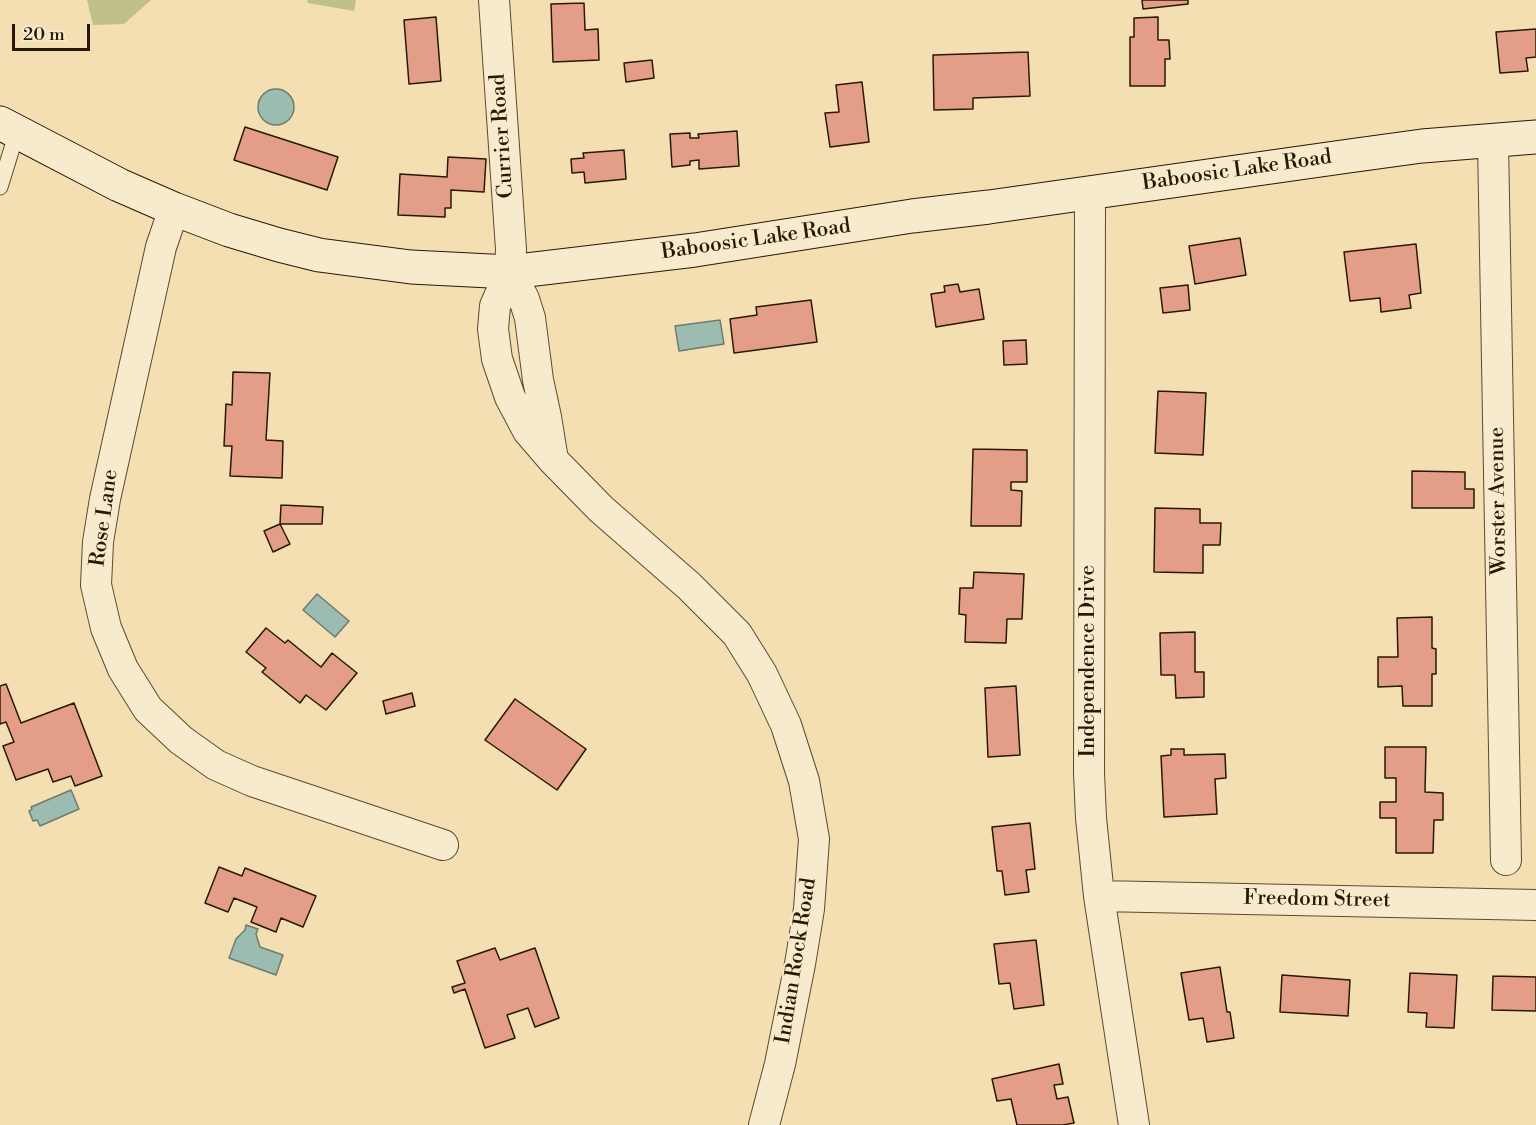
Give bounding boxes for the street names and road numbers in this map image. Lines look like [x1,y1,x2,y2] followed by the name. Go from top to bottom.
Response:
[486,73,520,199] street label: Currier Road
[1141,145,1333,197] street label: Baboosic Lake Road
[660,214,852,266] street label: Baboosic Lake Road
[1485,427,1513,575] street label: Worster Avenue
[86,468,124,568] street label: Rose Lane
[1076,565,1102,757] street label: Independence Drive
[771,876,823,1046] street label: Indian Rock Road
[1243,886,1391,914] street label: Freedom Street

